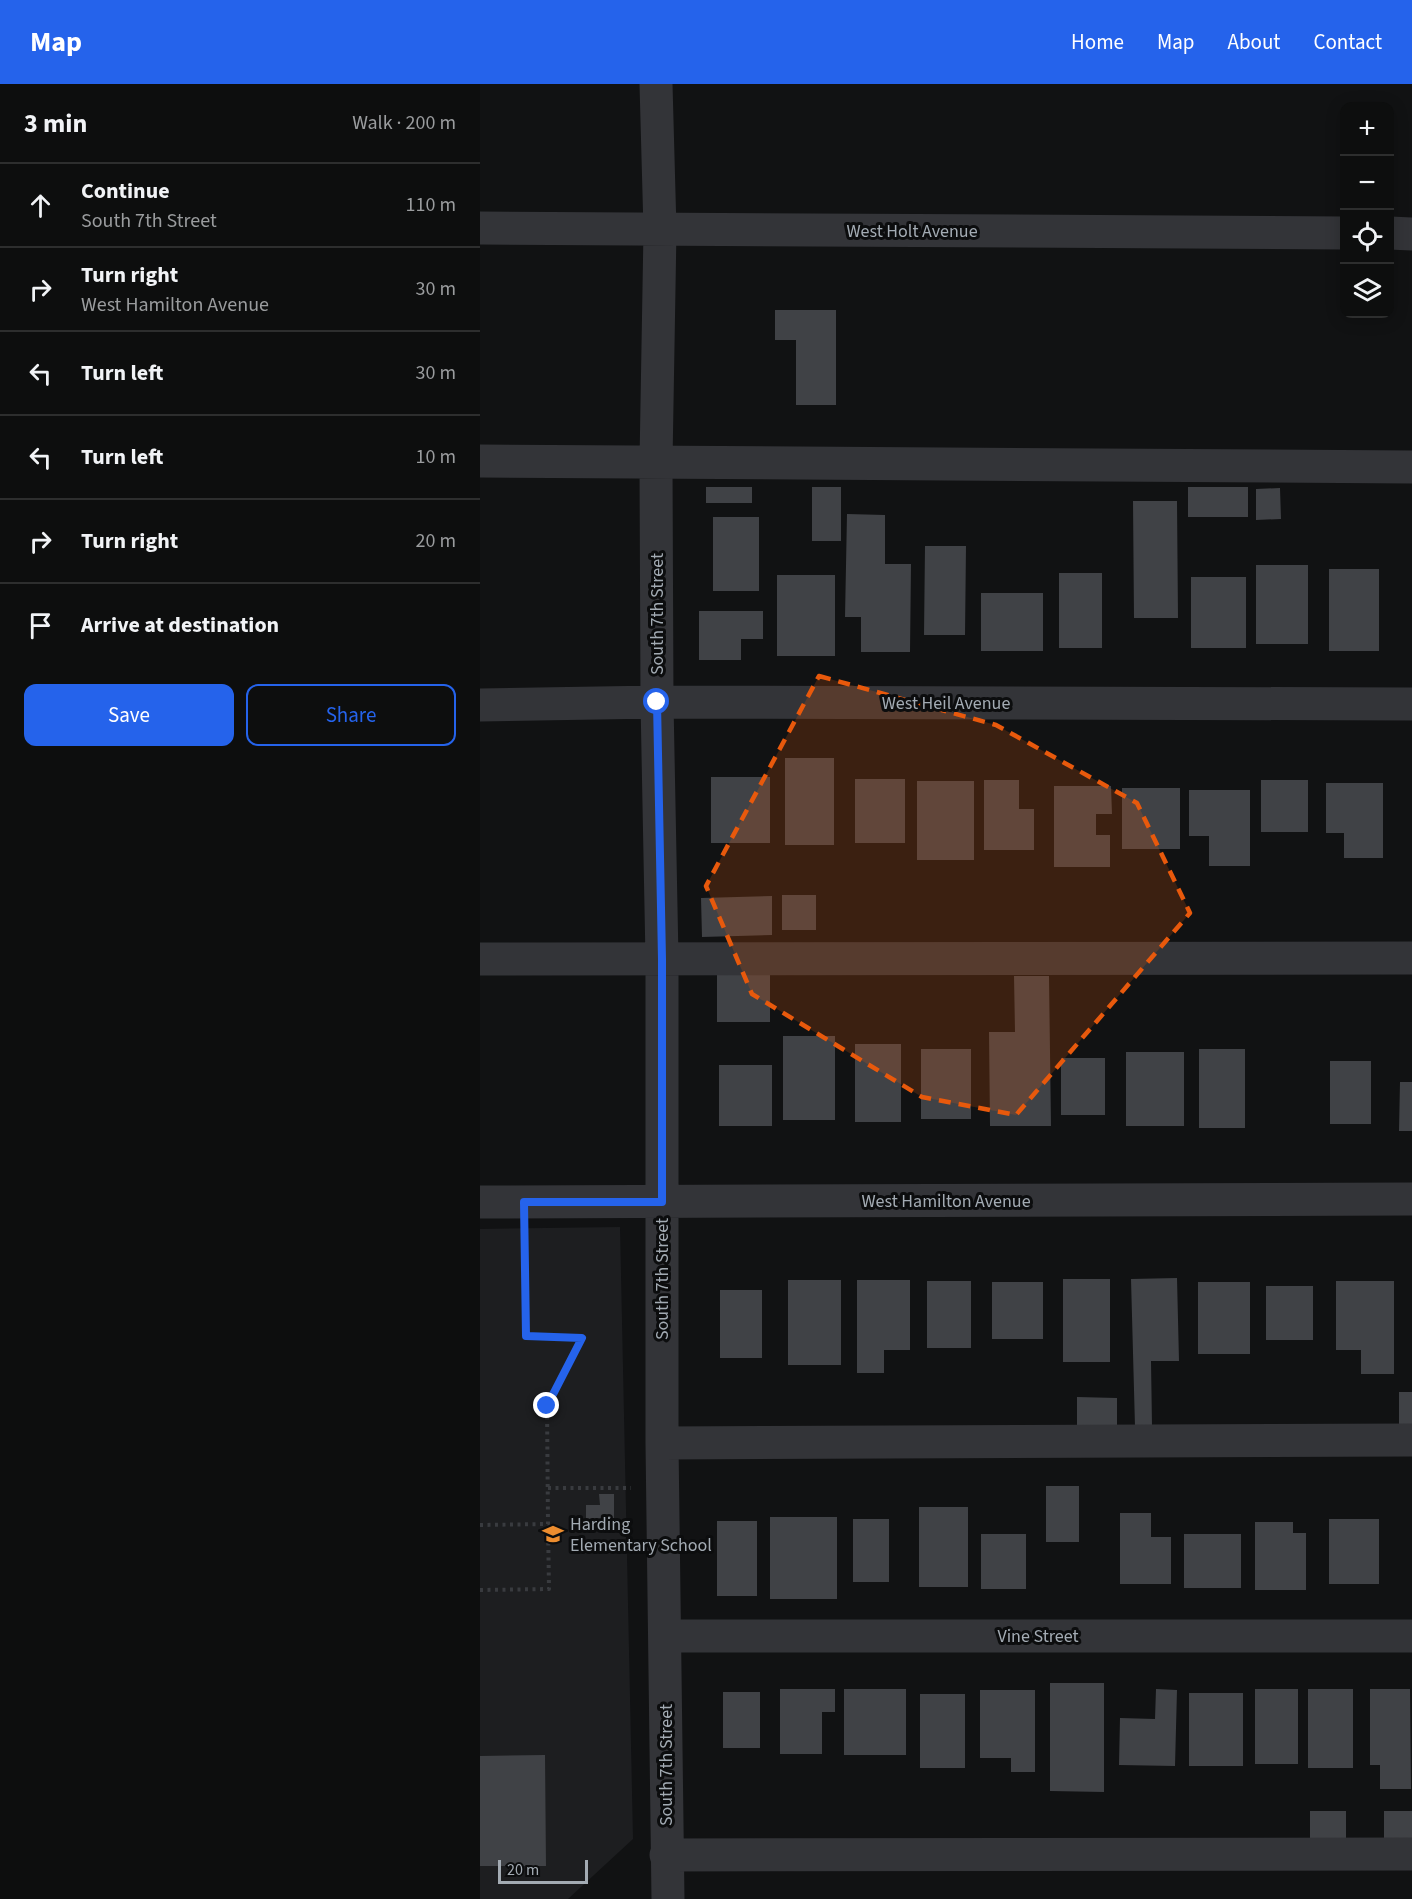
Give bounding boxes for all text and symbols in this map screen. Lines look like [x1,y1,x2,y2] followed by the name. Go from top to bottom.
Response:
[30,22,82,62] text: Map
[1071,27,1124,57] text: Home
[1157,27,1195,57] text: Map
[1228,27,1280,57] text: About
[1313,27,1382,57] text: Contact
[1340,102,1394,318] map controls
[1340,102,1394,156] button: +
[24,105,87,142] text: 3 min
[352,109,456,137] text: Walk · 200 m
[1340,156,1394,210] button: −
[81,175,170,207] text: Continue
[24,189,57,222] icon: ahead
[406,191,456,219] text: 110 m
[81,207,217,235] text: South 7th Street
[1340,210,1394,264] button: locate
[846,219,978,244] street label: West Holt Avenue
[81,259,178,291] text: Turn right
[1340,264,1394,318] button: layers
[24,273,57,306] icon: right
[416,275,456,303] text: 30 m
[81,291,269,319] text: West Hamilton Avenue
[24,357,57,390] icon: left
[81,357,163,389] text: Turn left
[416,359,456,387] text: 30 m
[24,441,57,474] icon: left
[81,441,163,473] text: Turn left
[416,443,456,471] text: 10 m
[24,525,57,558] icon: right
[81,525,178,557] text: Turn right
[416,527,456,555] text: 20 m
[645,553,670,675] street label: South 7th Street
[24,609,57,642] icon: arrive
[81,609,279,641] text: Arrive at destination
[24,684,234,746] button: Save
[246,684,456,746] button: Share
[643,688,669,714] route start
[882,691,1010,716] street label: West Heil Avenue
[861,1189,1031,1214] street label: West Hamilton Avenue
[650,1218,675,1340] street label: South 7th Street
[533,1392,559,1418] route end
[570,1512,712,1558] place label: Harding Elementary School
[541,1522,565,1546] school or university icon: Harding Elementary School
[997,1624,1079,1649] street label: Vine Street
[654,1704,679,1826] street label: South 7th Street
[498,1857,588,1884] scale bar
[507,1859,539,1881] text: 20 m

